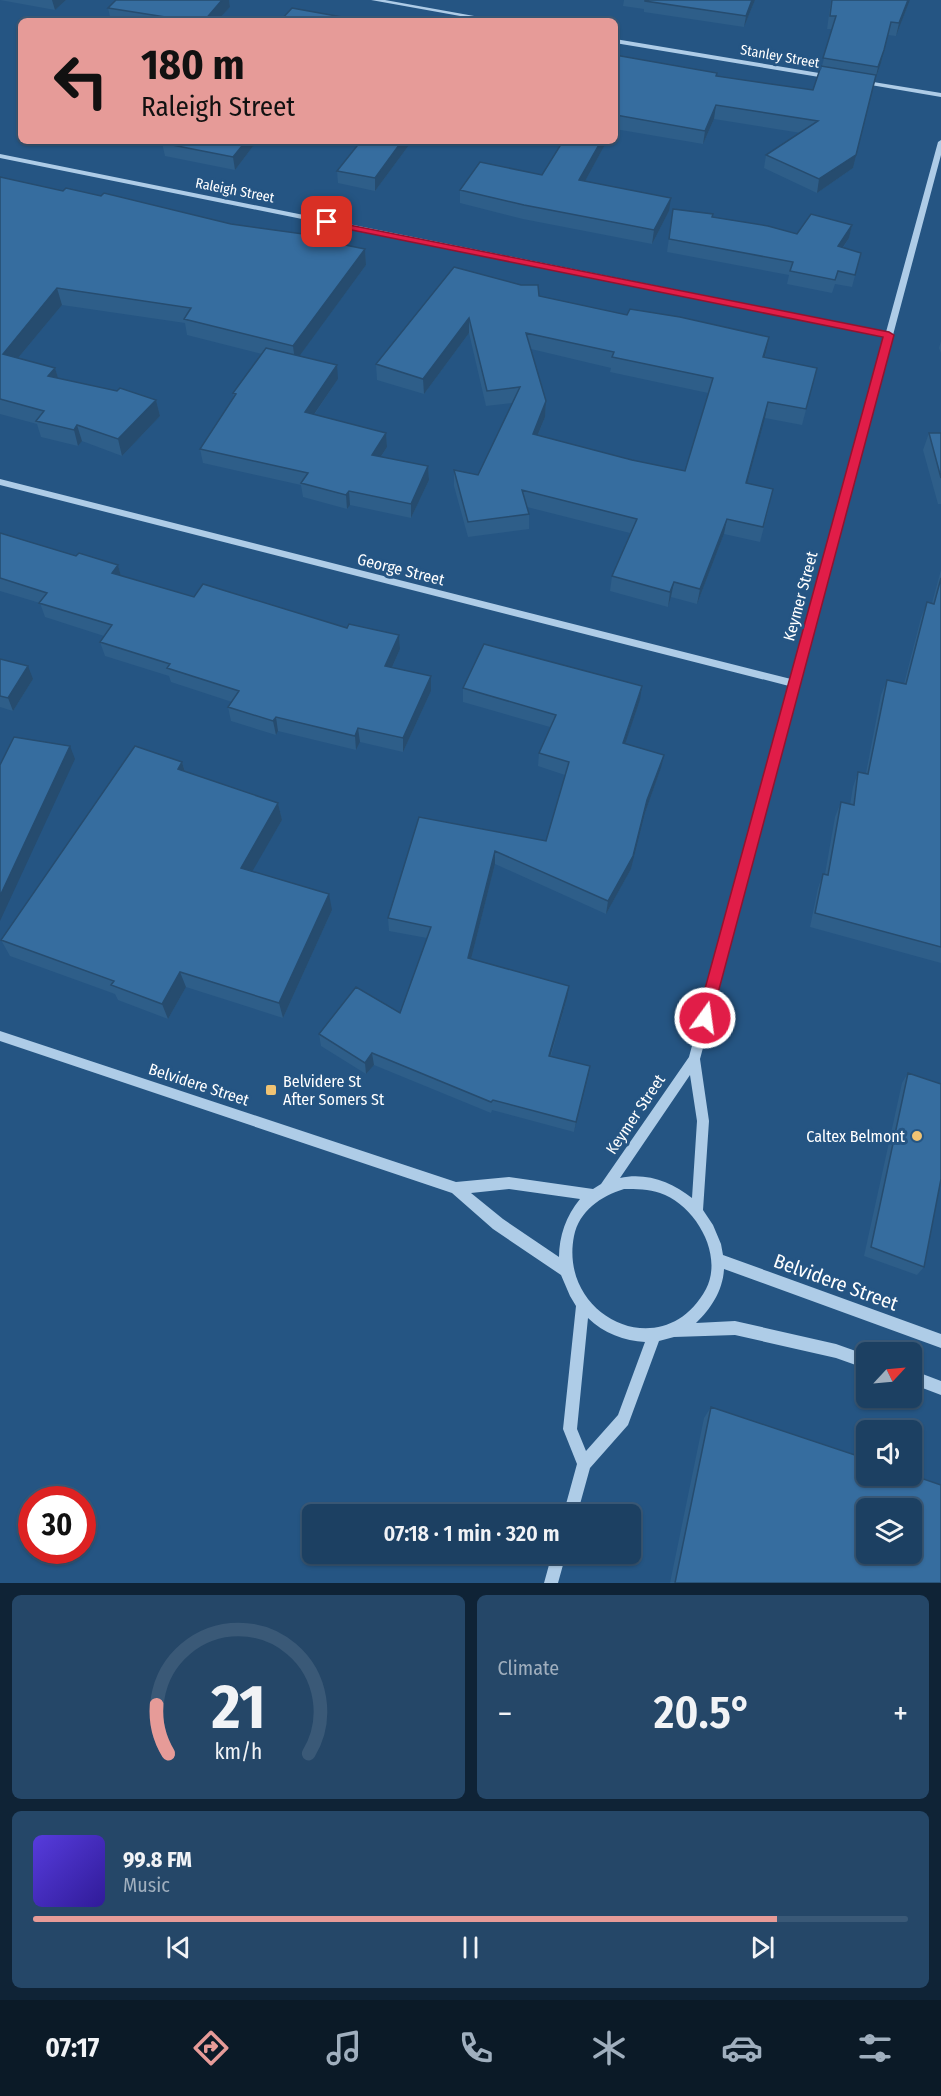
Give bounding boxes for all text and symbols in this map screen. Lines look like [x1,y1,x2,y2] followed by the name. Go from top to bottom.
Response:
[141,40,245,90] text: 180 m
[739,41,821,72] street label: Stanley Street
[42,42,120,120] icon: left
[141,91,295,123] text: Raleigh Street
[194,175,276,207] street label: Raleigh Street
[301,196,352,247] pin
[310,205,343,238] icon: arrive
[779,548,822,643] street label: Keymer Street
[355,549,447,590] street label: George Street
[673,986,737,1050] position arrow
[146,1059,252,1110] street label: Belvidere Street
[602,1070,669,1158] street label: Keymer Street
[283,1072,385,1109] place label: Belvidere St After Somers St
[264,1083,278,1097] marker: Belvidere St After Somers St
[806,1127,906,1146] place label: Caltex Belmont
[910,1129,924,1143] marker: Caltex Belmont
[771,1248,902,1316] street label: Belvidere Street
[856,1342,922,1408] north arrow
[856,1342,922,1564] map controls
[856,1420,922,1486] button: sound
[18,1486,96,1564] speed limit sign: 30
[856,1498,922,1564] button: layers
[383,1520,560,1547] text: 07:18 · 1 min · 320 m
[498,1656,559,1680] text: Climate
[210,1670,265,1745] text: 21
[654,1686,752,1740] text: 20.5°
[498,1694,512,1734] text: −
[893,1694,908,1734] text: +
[214,1739,262,1765] text: km/h
[123,1846,192,1873] text: 99.8 FM
[123,1873,170,1897] text: Music
[162,1931,195,1964] icon: previous
[454,1931,487,1964] icon: pause
[746,1931,779,1964] icon: next
[190,2027,232,2069] icon: directions
[323,2027,365,2069] icon: music
[455,2027,497,2069] icon: phone
[588,2027,630,2069] icon: climate
[721,2027,763,2069] icon: car
[854,2027,896,2069] icon: filters
[45,2032,99,2064] text: 07:17

